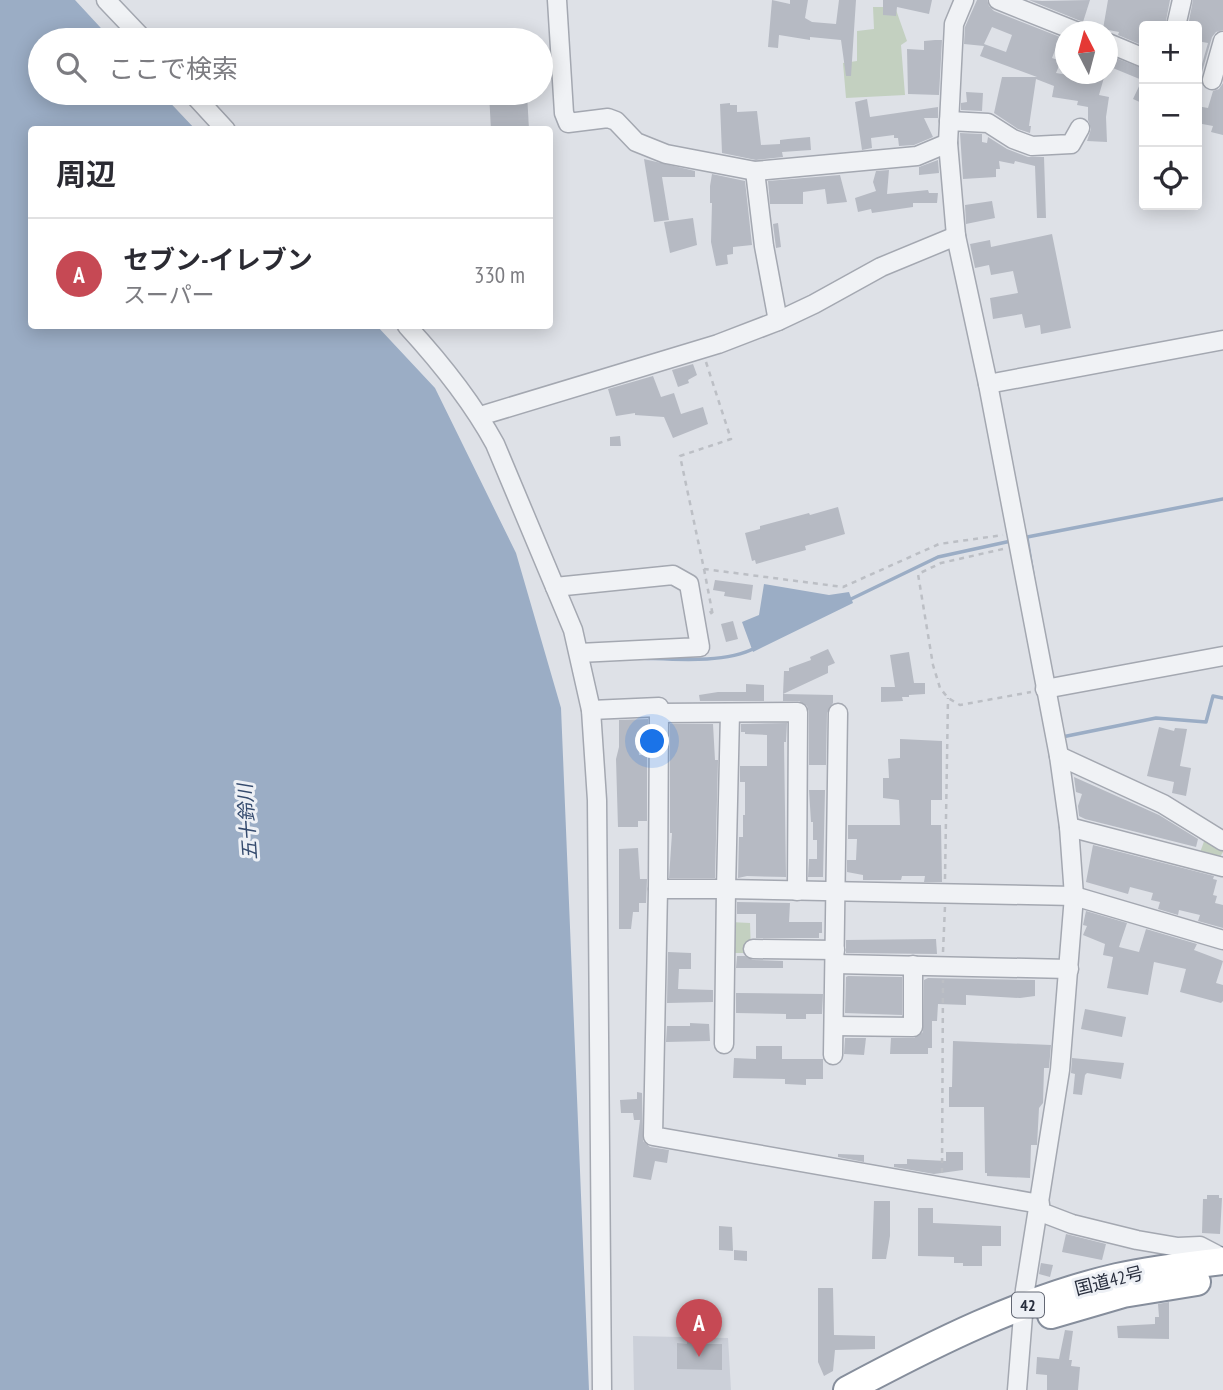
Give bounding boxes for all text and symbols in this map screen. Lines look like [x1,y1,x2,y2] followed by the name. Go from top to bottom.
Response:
[1055,21,1118,84] north arrow
[1139,21,1202,210] map controls
[1139,21,1202,84] button: +
[28,28,553,105] search box
[52,48,90,86] icon: search
[108,52,238,85] text: ここで検索
[1139,84,1202,147] button: −
[1139,147,1202,210] button: locate
[56,154,116,193] text: 周辺
[123,243,313,276] text: セブン-イレブン
[73,260,85,289] text: A
[474,260,525,289] text: 330 m
[123,280,215,309] text: スーパー
[635,724,669,758] your location
[232,781,262,861] water label: 五十鈴川
[1072,1261,1146,1300] street label: 国道42号
[1012,1292,1044,1317] road number: 42
[676,1299,722,1357] pin: A

